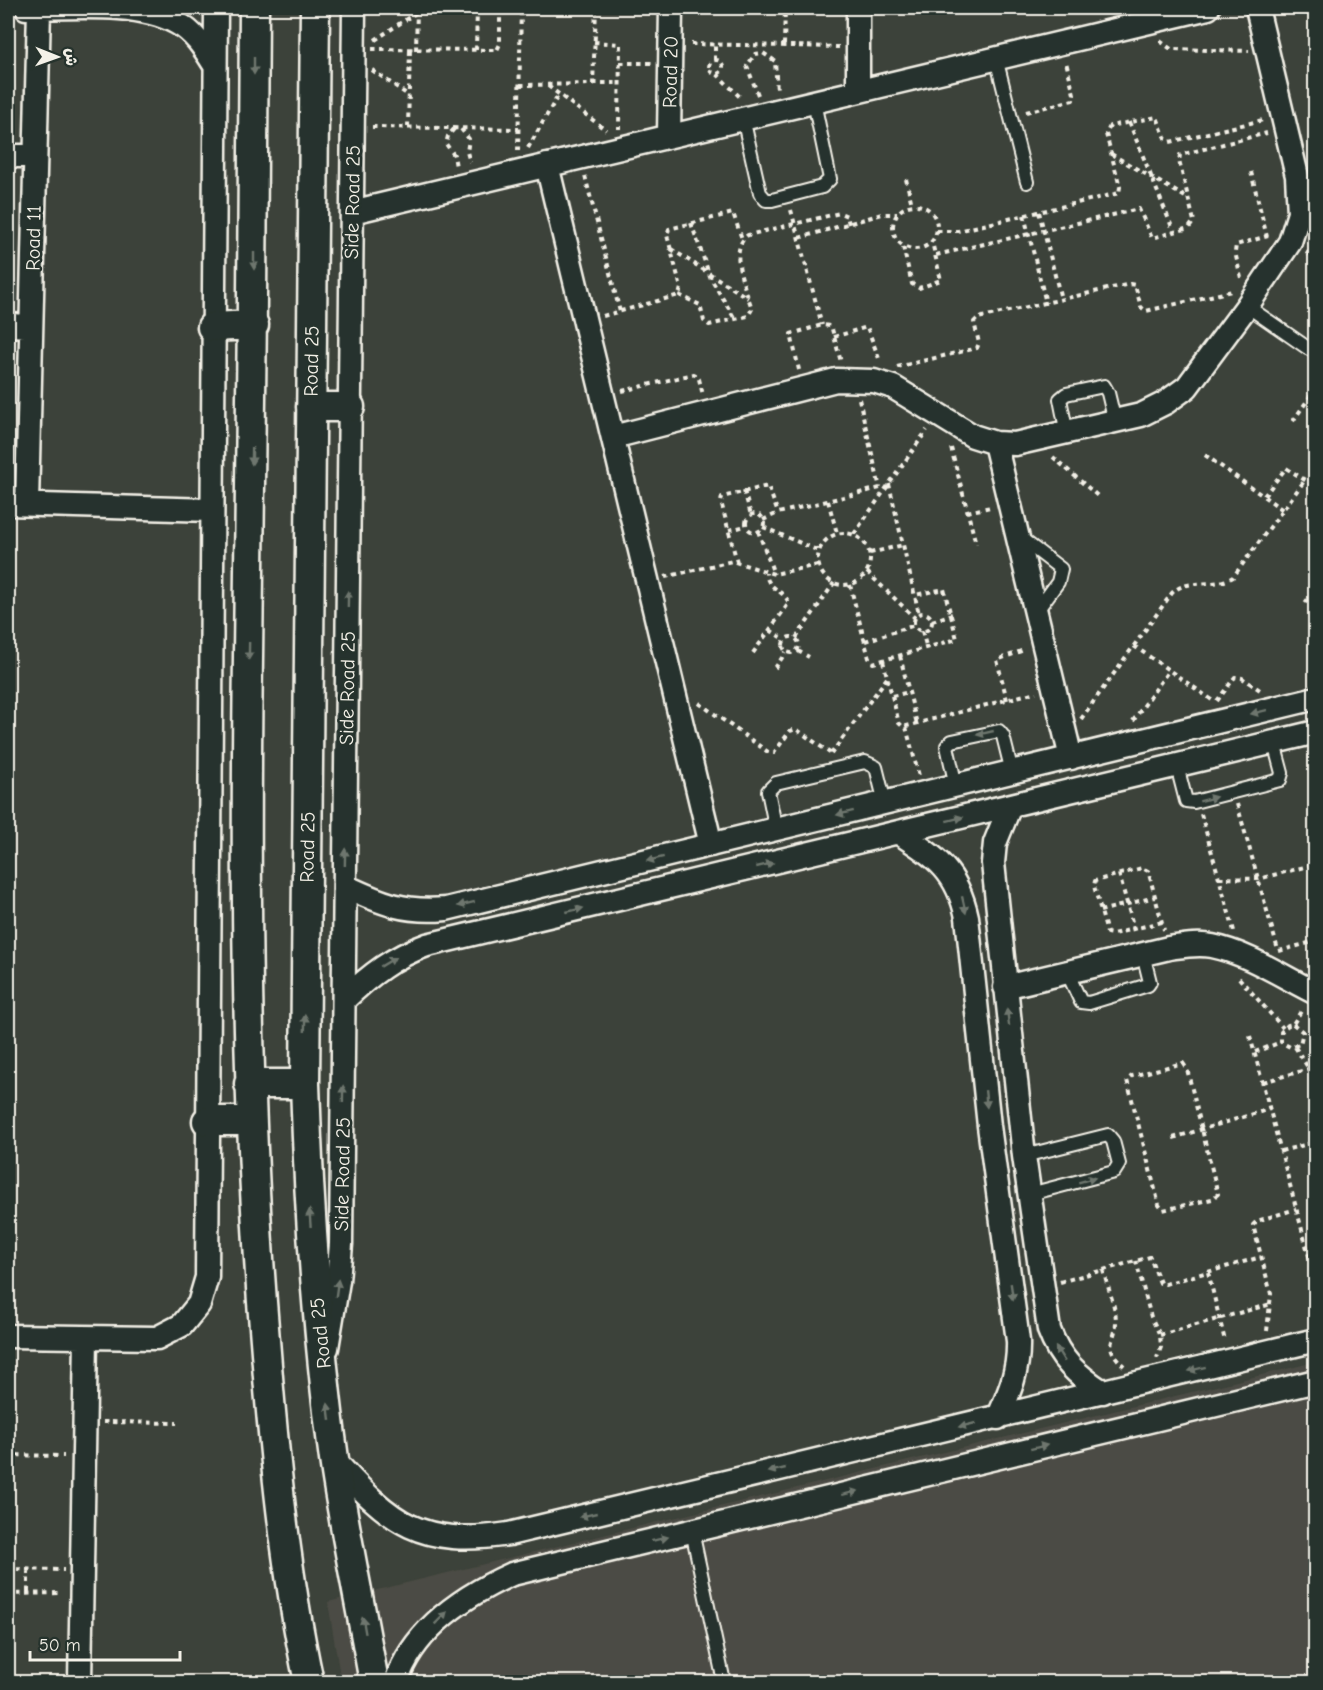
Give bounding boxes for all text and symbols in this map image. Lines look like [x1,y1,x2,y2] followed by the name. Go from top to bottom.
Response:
[27,27,87,87] north arrow
[658,36,683,108] street label: Road 20
[62,48,80,66] text: ش
[249,56,259,75] one-way arrow
[340,145,365,259] street label: Side Road 25
[21,205,46,271] street label: Road 11
[249,251,259,270] one-way arrow
[299,325,324,397] street label: Road 25
[247,446,256,465] one-way arrow
[343,589,352,608] one-way arrow
[335,631,360,745] street label: Side Road 25
[244,641,253,660] one-way arrow
[1249,708,1268,718] one-way arrow
[976,729,994,739] one-way arrow
[1199,794,1217,803] one-way arrow
[835,809,854,818] one-way arrow
[295,811,320,883] street label: Road 25
[945,814,964,824] one-way arrow
[340,847,350,866] one-way arrow
[646,854,664,864] one-way arrow
[756,860,775,869] one-way arrow
[960,896,970,914] one-way arrow
[456,900,475,910] one-way arrow
[566,905,584,915] one-way arrow
[380,957,396,968] one-way arrow
[1004,1008,1013,1027] one-way arrow
[300,1013,310,1032] one-way arrow
[338,1084,347,1103] one-way arrow
[981,1089,991,1108] one-way arrow
[330,1117,355,1231] street label: Side Road 25
[1077,1174,1096,1184] one-way arrow
[306,1208,315,1227] one-way arrow
[333,1279,342,1298] one-way arrow
[1007,1283,1016,1302] one-way arrow
[305,1296,336,1370] street label: Road 25
[1055,1346,1066,1362] one-way arrow
[1188,1365,1207,1375] one-way arrow
[324,1402,333,1421] one-way arrow
[957,1421,976,1430] one-way arrow
[1030,1441,1049,1451] one-way arrow
[768,1466,787,1476] one-way arrow
[841,1487,859,1497] one-way arrow
[579,1511,597,1521] one-way arrow
[651,1533,670,1543] one-way arrow
[433,1611,447,1625] one-way arrow
[359,1615,368,1634] one-way arrow
[30,1624,180,1662] scale bar
[39,1635,81,1656] text: 50 m

